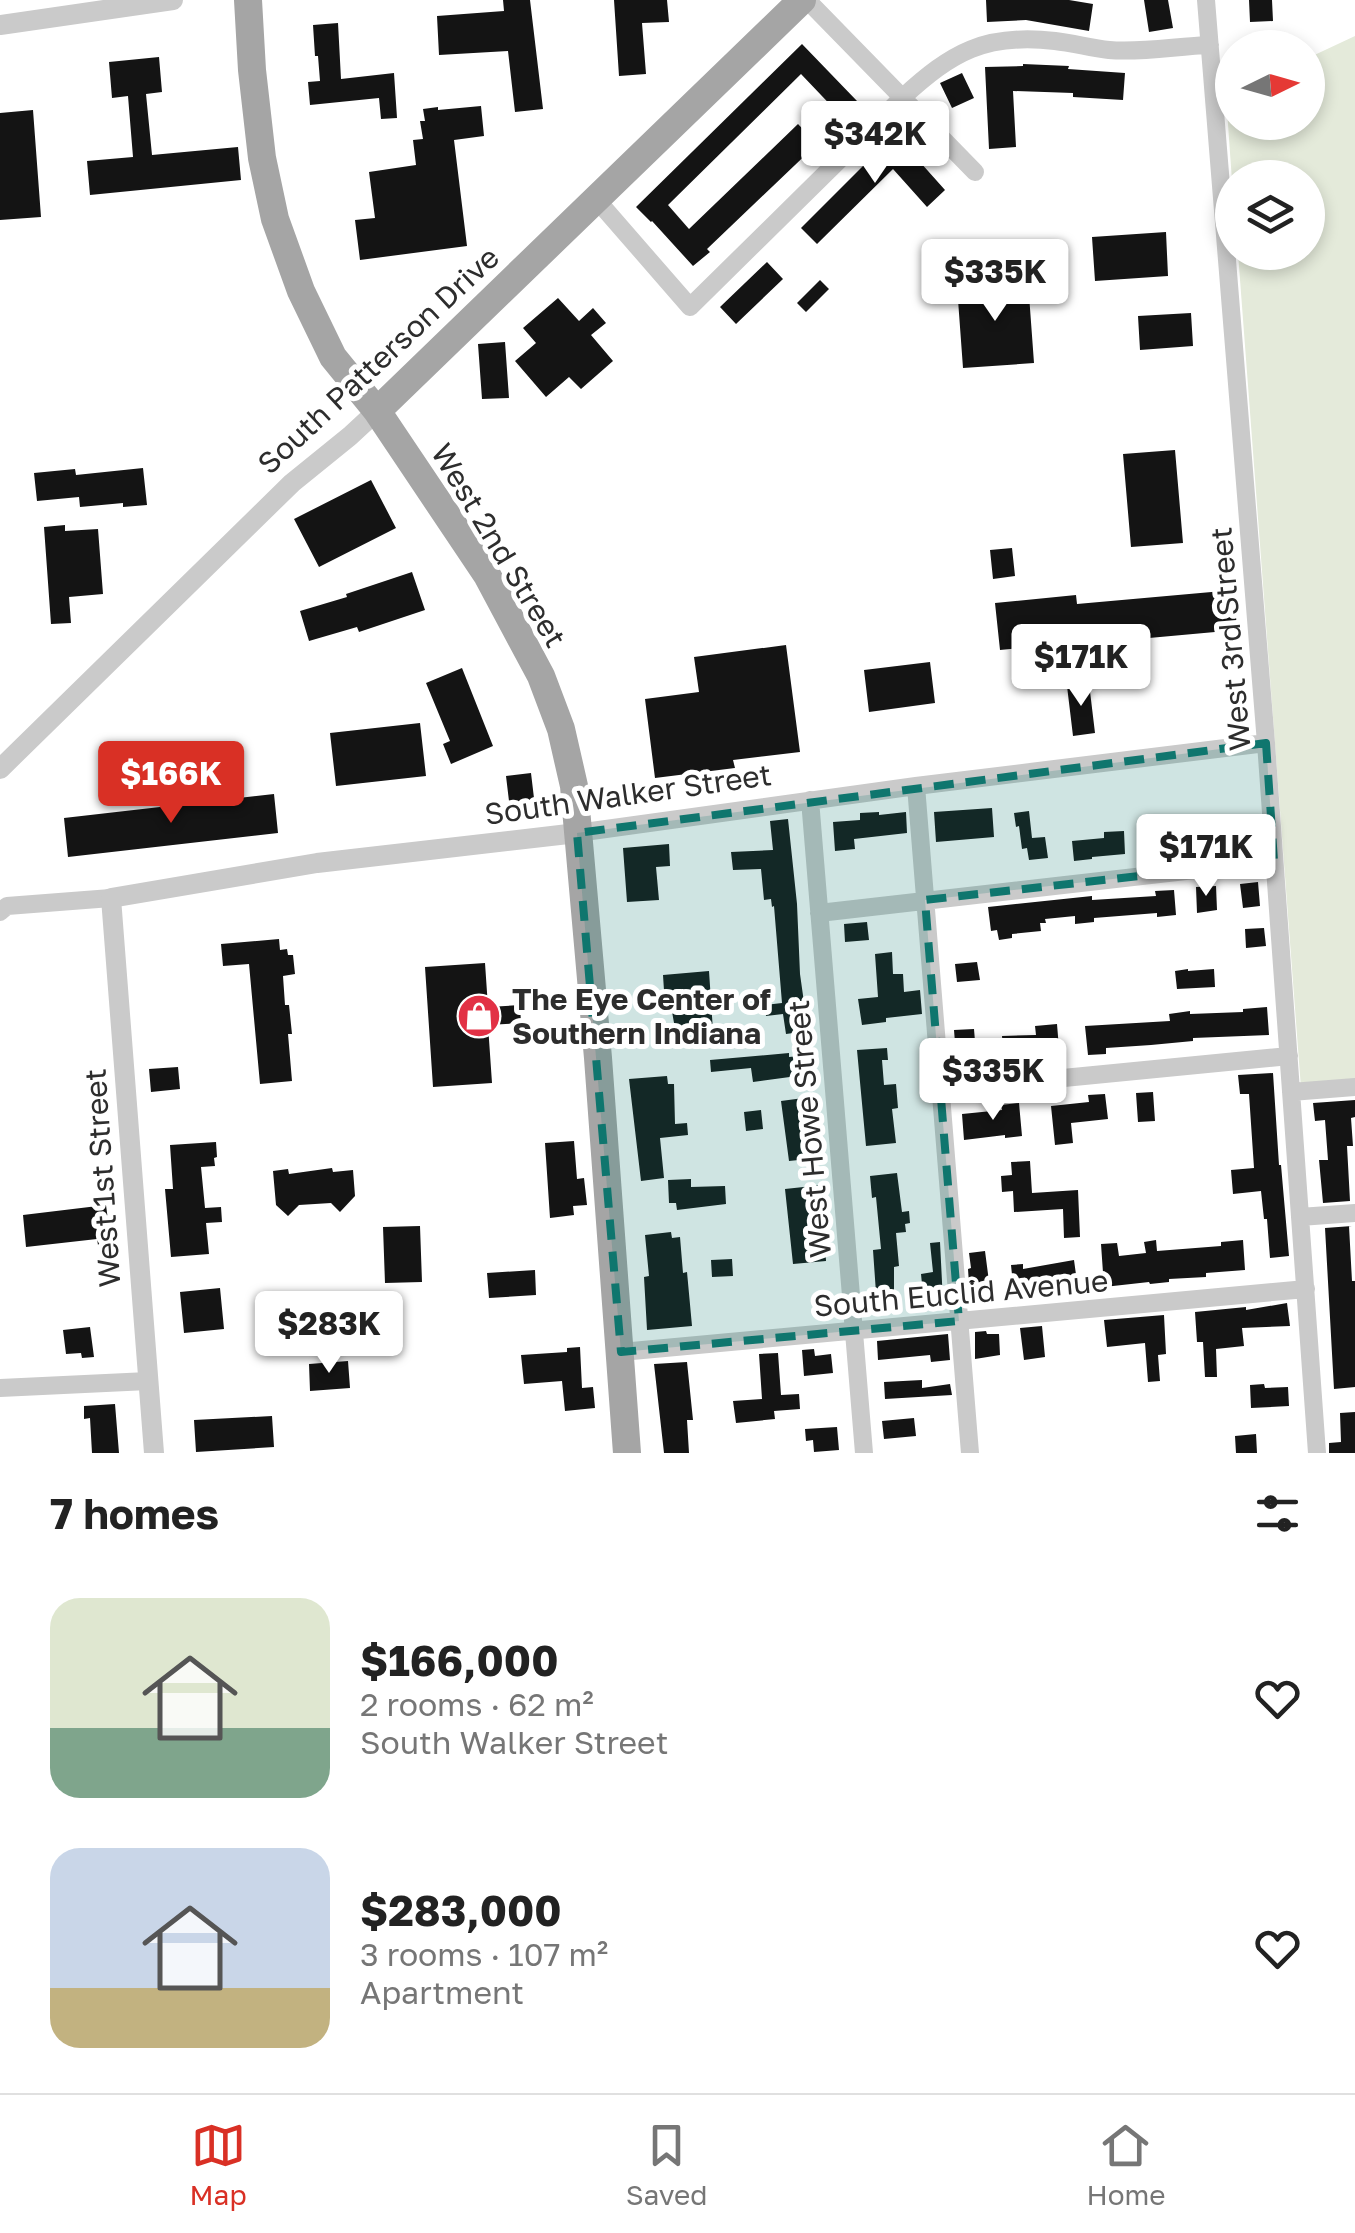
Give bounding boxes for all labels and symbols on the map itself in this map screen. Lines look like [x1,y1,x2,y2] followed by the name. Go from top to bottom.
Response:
[1215,30,1325,140] north arrow
[805,101,945,186] pin: $342K
[250,239,506,481] street label: South Patterson Drive
[925,239,1065,324] pin: $335K
[424,437,574,653] street label: West 2nd Street
[1202,526,1258,752] street label: West 3rd Street
[1011,624,1151,709] pin: $171K
[101,741,241,826] pin: $166K
[482,756,774,832] street label: South Walker Street
[1136,814,1276,899] pin: $171K
[512,981,771,1051] place label: The Eye Center of Southern Indiana
[456,993,502,1039] shop icon: The Eye Center of Southern Indiana
[780,999,838,1259] street label: West Howe Street
[923,1038,1063,1123] pin: $335K
[76,1067,128,1289] street label: West 1st Street
[812,1262,1110,1324] street label: South Euclid Avenue
[259,1291,399,1376] pin: $283K

